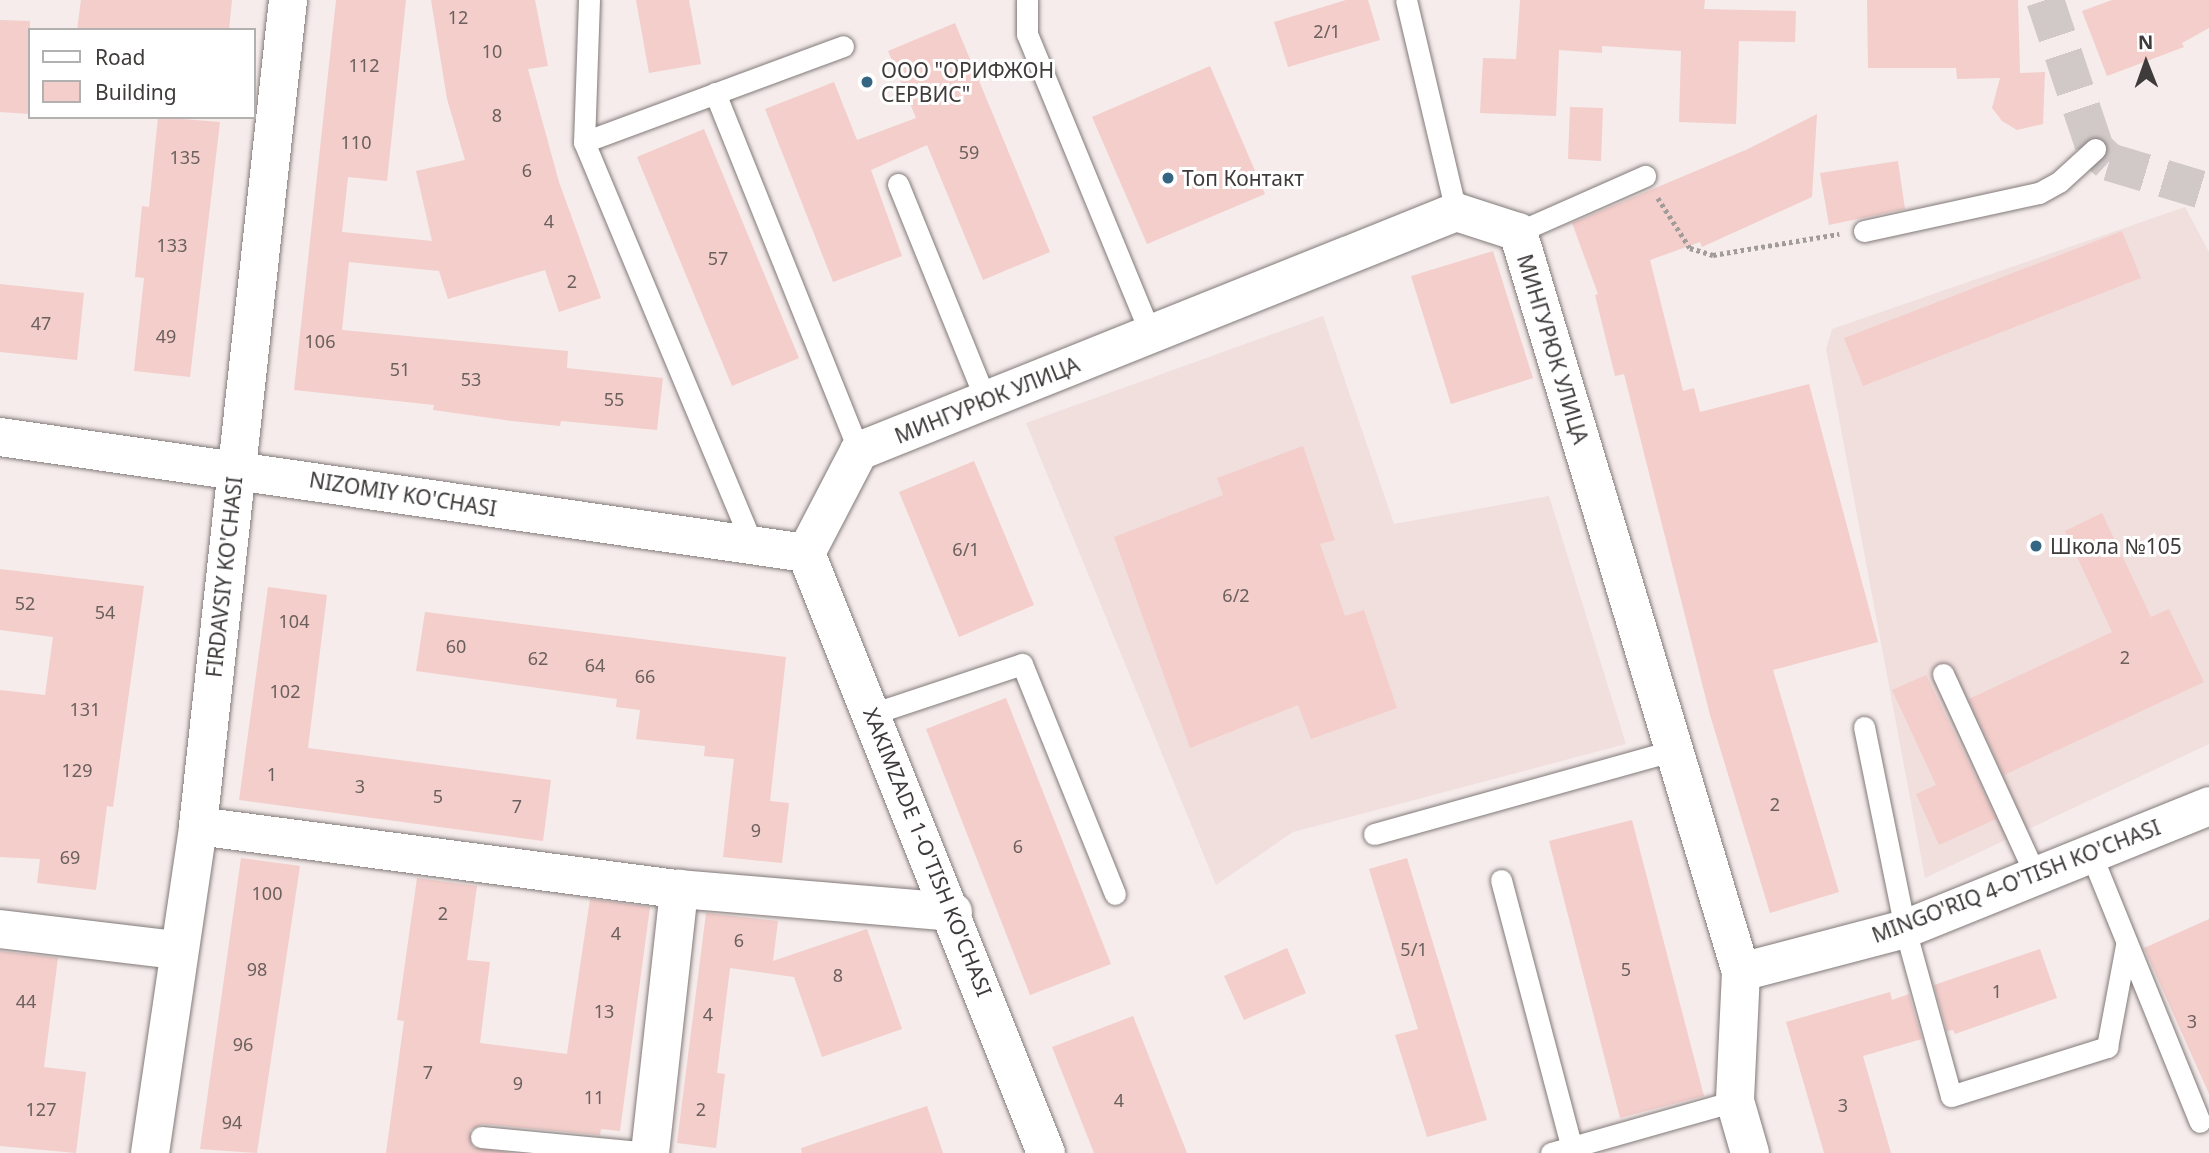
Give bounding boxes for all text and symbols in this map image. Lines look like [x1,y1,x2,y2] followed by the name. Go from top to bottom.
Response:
[448,6,468,28] house number: 12
[1313,20,1341,42] house number: 2/1
[28,28,256,119] legend
[2111,28,2181,98] north arrow
[2138,29,2154,55] text: N
[482,40,502,62] house number: 10
[95,43,145,71] text: Road
[349,54,379,76] house number: 112
[881,57,1054,107] place label: ООО "ОРИФЖОН СЕРВИС"
[859,74,875,90] marker: ООО "ОРИФЖОН СЕРВИС"
[95,78,177,106] text: Building
[492,104,502,126] house number: 8
[341,131,371,153] house number: 110
[959,141,979,163] house number: 59
[170,146,200,168] house number: 135
[522,159,532,181] house number: 6
[1182,165,1304,191] place label: Топ Контакт
[1160,170,1176,186] marker: Топ Контакт
[544,210,554,232] house number: 4
[157,234,187,256] house number: 133
[708,247,728,269] house number: 57
[1512,251,1594,447] street label: МИНГУРЮК УЛИЦА
[567,270,577,292] house number: 2
[31,312,51,334] house number: 47
[156,325,176,347] house number: 49
[305,330,335,352] house number: 106
[891,351,1083,449] street label: МИНГУРЮК УЛИЦА
[390,358,410,380] house number: 51
[461,368,481,390] house number: 53
[604,388,624,410] house number: 55
[307,467,499,521] street label: NIZOMIY KO'CHASI
[201,475,247,679] street label: FIRDAVSIY KO'CHASI
[2050,533,2182,559] place label: Школа №105
[952,538,980,560] house number: 6/1
[2028,538,2044,554] marker: Школа №105
[1222,584,1250,606] house number: 6/2
[15,592,35,614] house number: 52
[95,601,115,623] house number: 54
[279,610,309,632] house number: 104
[446,635,466,657] house number: 60
[2120,646,2130,668] house number: 2
[528,647,548,669] house number: 62
[585,654,605,676] house number: 64
[635,665,655,687] house number: 66
[270,680,300,702] house number: 102
[70,698,100,720] house number: 131
[858,704,998,1000] street label: XAKIMZADE 1-O'TISH KO'CHASI
[62,759,92,781] house number: 129
[267,763,277,785] house number: 1
[355,775,365,797] house number: 3
[433,785,443,807] house number: 5
[1770,793,1780,815] house number: 2
[512,795,522,817] house number: 7
[1868,814,2164,948] street label: MINGO'RIQ 4-O'TISH KO'CHASI
[751,819,761,841] house number: 9
[1013,835,1023,857] house number: 6
[60,846,80,868] house number: 69
[252,882,282,904] house number: 100
[438,902,448,924] house number: 2
[611,922,621,944] house number: 4
[734,929,744,951] house number: 6
[1400,938,1428,960] house number: 5/1
[247,958,267,980] house number: 98
[1621,958,1631,980] house number: 5
[833,964,843,986] house number: 8
[1992,980,2002,1002] house number: 1
[16,990,36,1012] house number: 44
[594,1000,614,1022] house number: 13
[703,1003,713,1025] house number: 4
[2187,1010,2197,1032] house number: 3
[233,1033,253,1055] house number: 96
[423,1061,433,1083] house number: 7
[513,1072,523,1094] house number: 9
[584,1086,604,1108] house number: 11
[1114,1089,1124,1111] house number: 4
[1838,1094,1848,1116] house number: 3
[26,1098,56,1120] house number: 127
[696,1098,706,1120] house number: 2
[222,1111,242,1133] house number: 94

